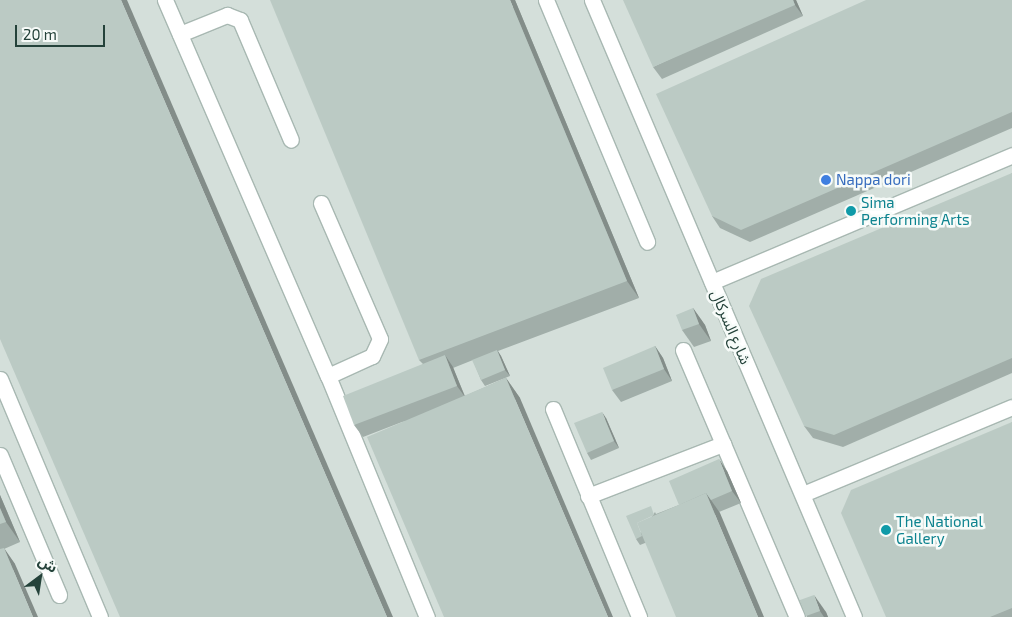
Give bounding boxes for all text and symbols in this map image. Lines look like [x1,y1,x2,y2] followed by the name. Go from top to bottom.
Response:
[18,15,108,47] scale bar
[23,25,57,43] text: 20 m
[836,171,911,189] place label: Nappa dori
[820,174,832,186] marker: Nappa dori
[861,193,970,228] place label: Sima Performing Arts
[845,205,857,217] marker: Sima Performing Arts
[707,287,755,367] street label: شارع السركال
[896,512,983,547] place label: The National Gallery
[880,524,892,536] marker: The National Gallery
[35,551,61,576] text: ش
[15,552,65,602] north arrow

